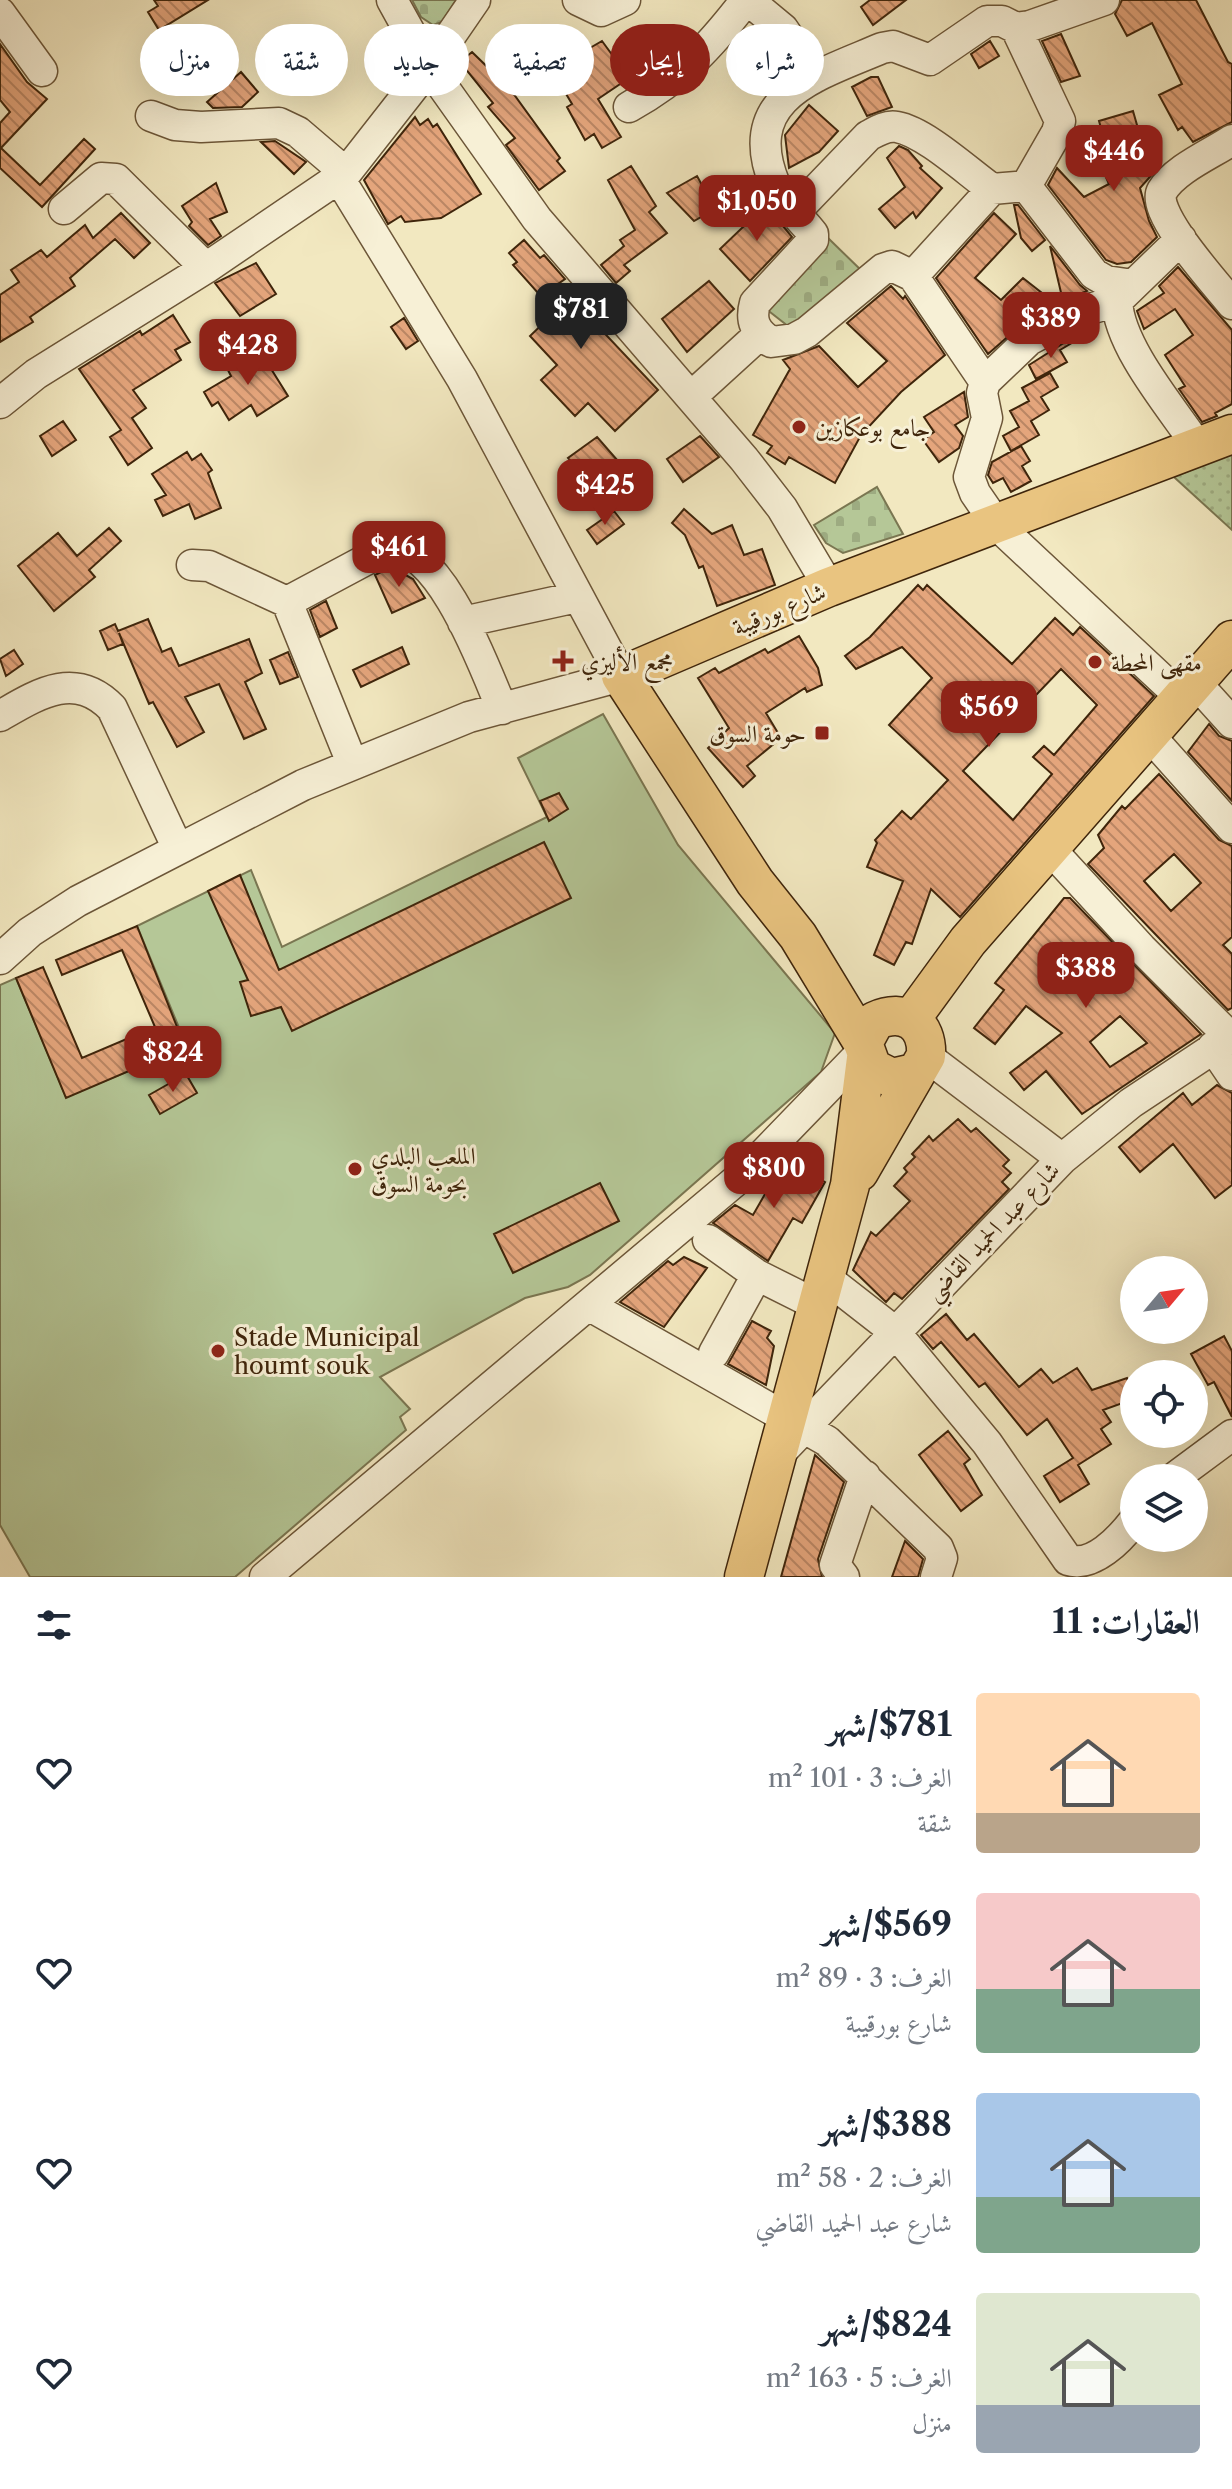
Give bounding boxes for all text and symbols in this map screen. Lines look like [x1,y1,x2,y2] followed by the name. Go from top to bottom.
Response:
[140,24,239,96] chip: منزل
[255,24,348,96] chip: شقة
[364,24,469,96] chip: جديد
[485,24,594,96] chip: تصفية
[610,24,710,96] chip: إيجار
[726,24,824,96] chip: شراء
[1067,125,1161,193] pin: $446
[1084,135,1144,167] text: $446
[692,175,822,243] pin: $1,050
[717,185,797,217] text: $1,050
[534,283,628,351] pin: $781
[1004,292,1098,360] pin: $389
[553,293,609,325] text: $781
[1021,302,1081,334] text: $389
[201,319,295,387] pin: $428
[217,329,279,361] text: $428
[815,413,931,450] place label: جامع بوعكازين
[790,418,808,436] marker: جامع بوعكازين
[558,459,652,527] pin: $425
[575,469,635,501] text: $425
[352,521,446,589] pin: $461
[370,531,428,563] text: $461
[728,576,832,647] street label: شارع بورقيبة
[581,646,673,684] place label: مجمع الأليزي
[1111,648,1202,680] place label: مقهى المحطة
[552,650,574,672] marker: مجمع الأليزي
[1086,653,1104,671] marker: مقهى المحطة
[942,681,1036,749] pin: $569
[959,691,1019,723] text: $569
[709,719,806,749] place label: حومة السوق
[813,724,831,742] marker: حومة السوق
[1039,942,1133,1010] pin: $388
[1055,952,1117,984] text: $388
[126,1026,220,1094] pin: $824
[142,1036,204,1068] text: $824
[371,1141,476,1199] place label: الملعب البلدي بحومة السوق
[727,1142,821,1210] pin: $800
[742,1152,806,1184] text: $800
[918,1156,1071,1312] street label: شارع عبد الحميد القاضي
[346,1160,364,1178] marker: الملعب البلدي بحومة السوق
[1120,1256,1208,1344] north arrow
[1120,1256,1208,1552] map controls
[234,1323,419,1380] place label: Stade Municipal houmt souk
[209,1342,227,1360] marker: Stade Municipal houmt souk
[1120,1360,1208,1448] button: locate
[1120,1464,1208,1552] button: layers
[1052,1600,1200,1642] text: العقارات: 11
[32,1603,76,1647] icon: filters
[827,1703,952,1745] text: $781/شهر
[1040,1725,1136,1821] icon: home
[32,1751,76,1795] icon: heart
[768,1762,952,1794] text: الغرف: 3 · 101 m²
[918,1807,952,1839] text: شقة
[822,1903,952,1945] text: $569/شهر
[1040,1925,1136,2021] icon: home
[32,1951,76,1995] icon: heart
[776,1962,952,1994] text: الغرف: 3 · 89 m²
[845,2007,952,2039] text: شارع بورقيبة
[820,2103,952,2145] text: $388/شهر
[1040,2125,1136,2221] icon: home
[32,2151,76,2195] icon: heart
[776,2162,952,2194] text: الغرف: 2 · 58 m²
[755,2207,952,2239] text: شارع عبد الحميد القاضي
[820,2303,952,2345] text: $824/شهر
[1040,2325,1136,2421] icon: home
[32,2351,76,2395] icon: heart
[766,2362,952,2394] text: الغرف: 5 · 163 m²
[912,2407,952,2439] text: منزل

